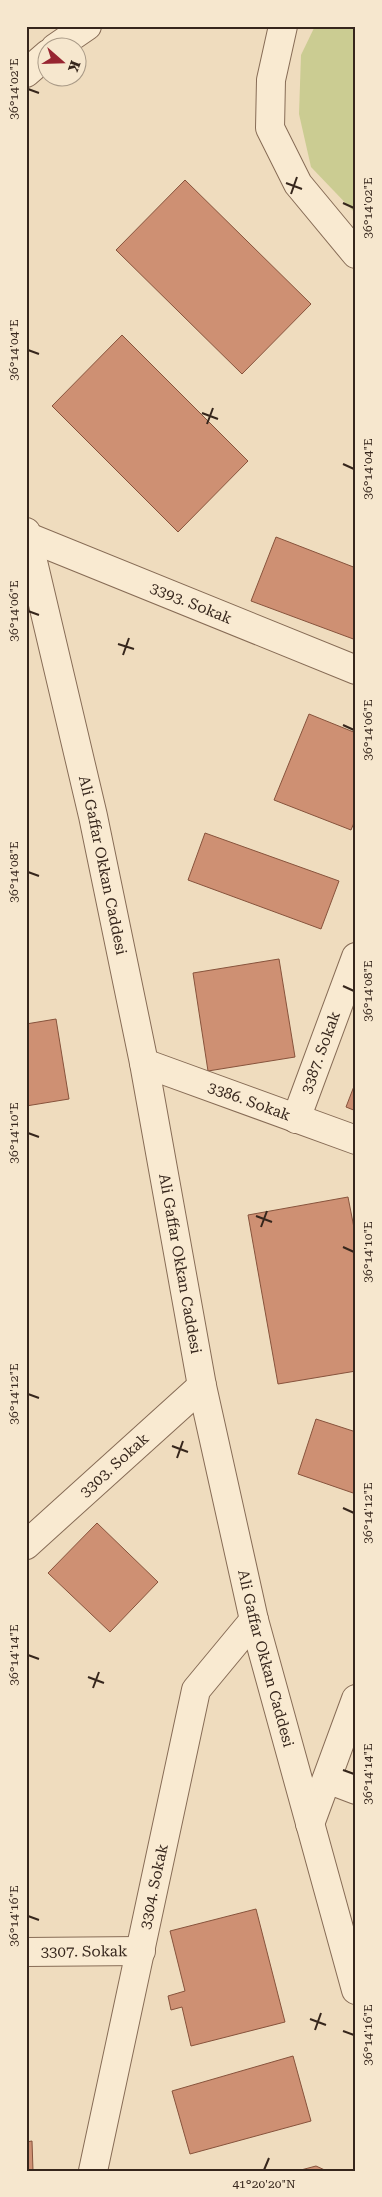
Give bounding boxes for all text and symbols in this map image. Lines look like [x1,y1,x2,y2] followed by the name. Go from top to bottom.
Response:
[38,38,88,88] north arrow
[7,58,21,120] text: 36°14'02"E
[65,59,84,74] text: K
[361,177,375,239] text: 36°14'02"E
[7,319,21,381] text: 36°14'04"E
[361,438,375,500] text: 36°14'04"E
[148,578,235,628] street label: 3393. Sokak
[7,580,21,642] text: 36°14'06"E
[361,699,375,761] text: 36°14'06"E
[75,774,130,957] street label: Ali Gaffar Okkan Caddesi
[7,841,21,903] text: 36°14'08"E
[361,960,375,1022] text: 36°14'08"E
[297,1008,344,1096] street label: 3387. Sokak
[205,1078,294,1125] street label: 3386. Sokak
[7,1102,21,1164] text: 36°14'10"E
[155,1172,205,1355] street label: Ali Gaffar Okkan Caddesi
[361,1221,375,1283] text: 36°14'10"E
[7,1363,21,1425] text: 36°14'12"E
[76,1429,153,1501] street label: 3303. Sokak
[361,1482,375,1544] text: 36°14'12"E
[234,1568,298,1749] street label: Ali Gaffar Okkan Caddesi
[7,1624,21,1686] text: 36°14'14"E
[361,1743,375,1805] text: 36°14'14"E
[136,1842,172,1931] street label: 3304. Sokak
[7,1885,21,1947] text: 36°14'16"E
[41,1942,128,1961] street label: 3307. Sokak
[361,2004,375,2066] text: 36°14'16"E
[232,2177,296,2191] text: 41°20'20"N

